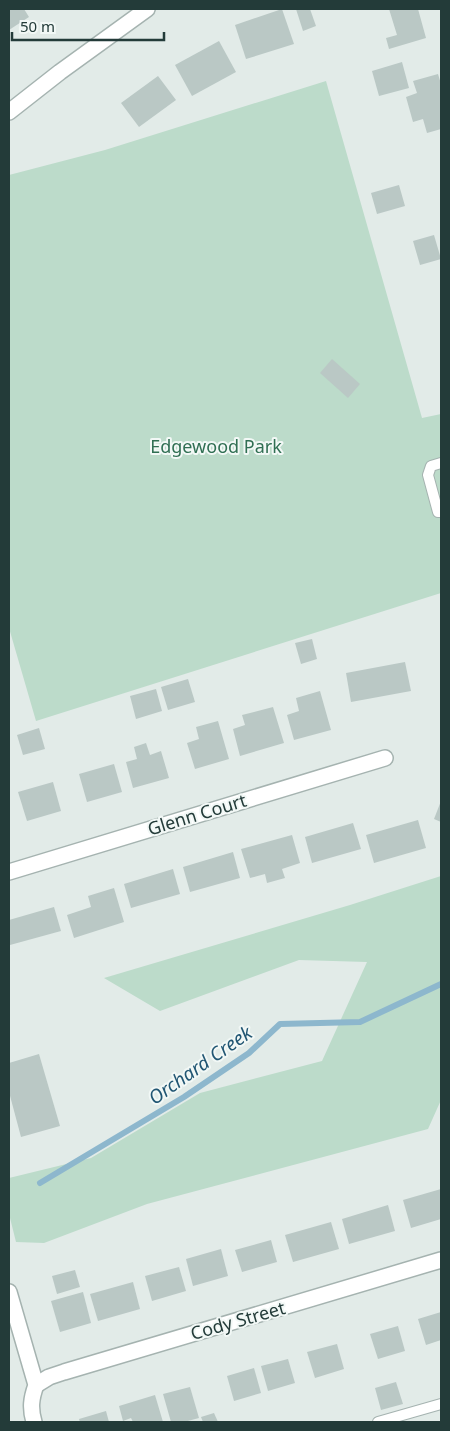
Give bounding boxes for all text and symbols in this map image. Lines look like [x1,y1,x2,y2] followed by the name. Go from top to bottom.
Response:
[12,10,165,42] scale bar
[20,16,55,36] text: 50 m
[150,434,282,458] park label: Edgewood Park
[144,787,250,840] street label: Glenn Court
[143,1019,258,1110] water label: Orchard Creek
[188,1295,288,1345] street label: Cody Street

